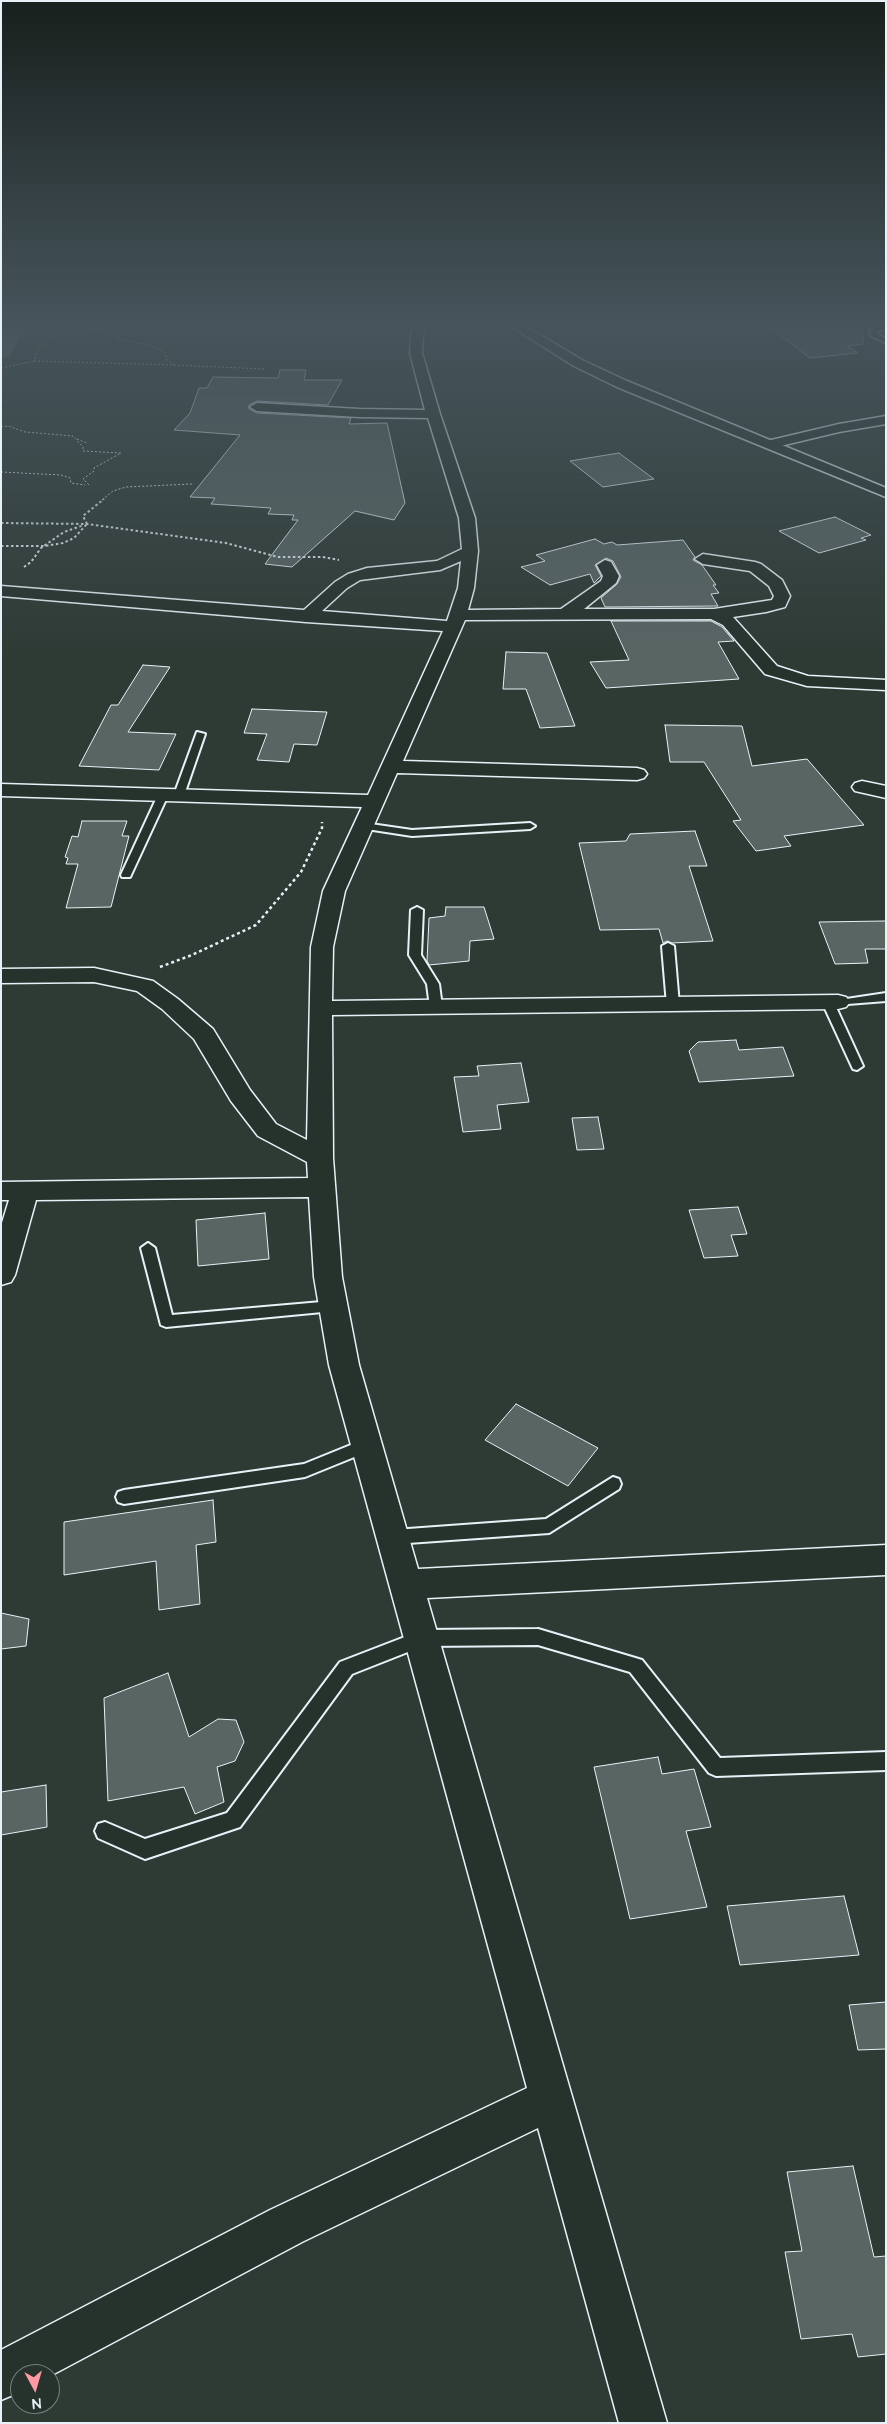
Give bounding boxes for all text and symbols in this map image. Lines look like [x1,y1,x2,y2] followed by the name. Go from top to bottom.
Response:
[10,2364,60,2414] north arrow
[31,2393,42,2413] text: N

